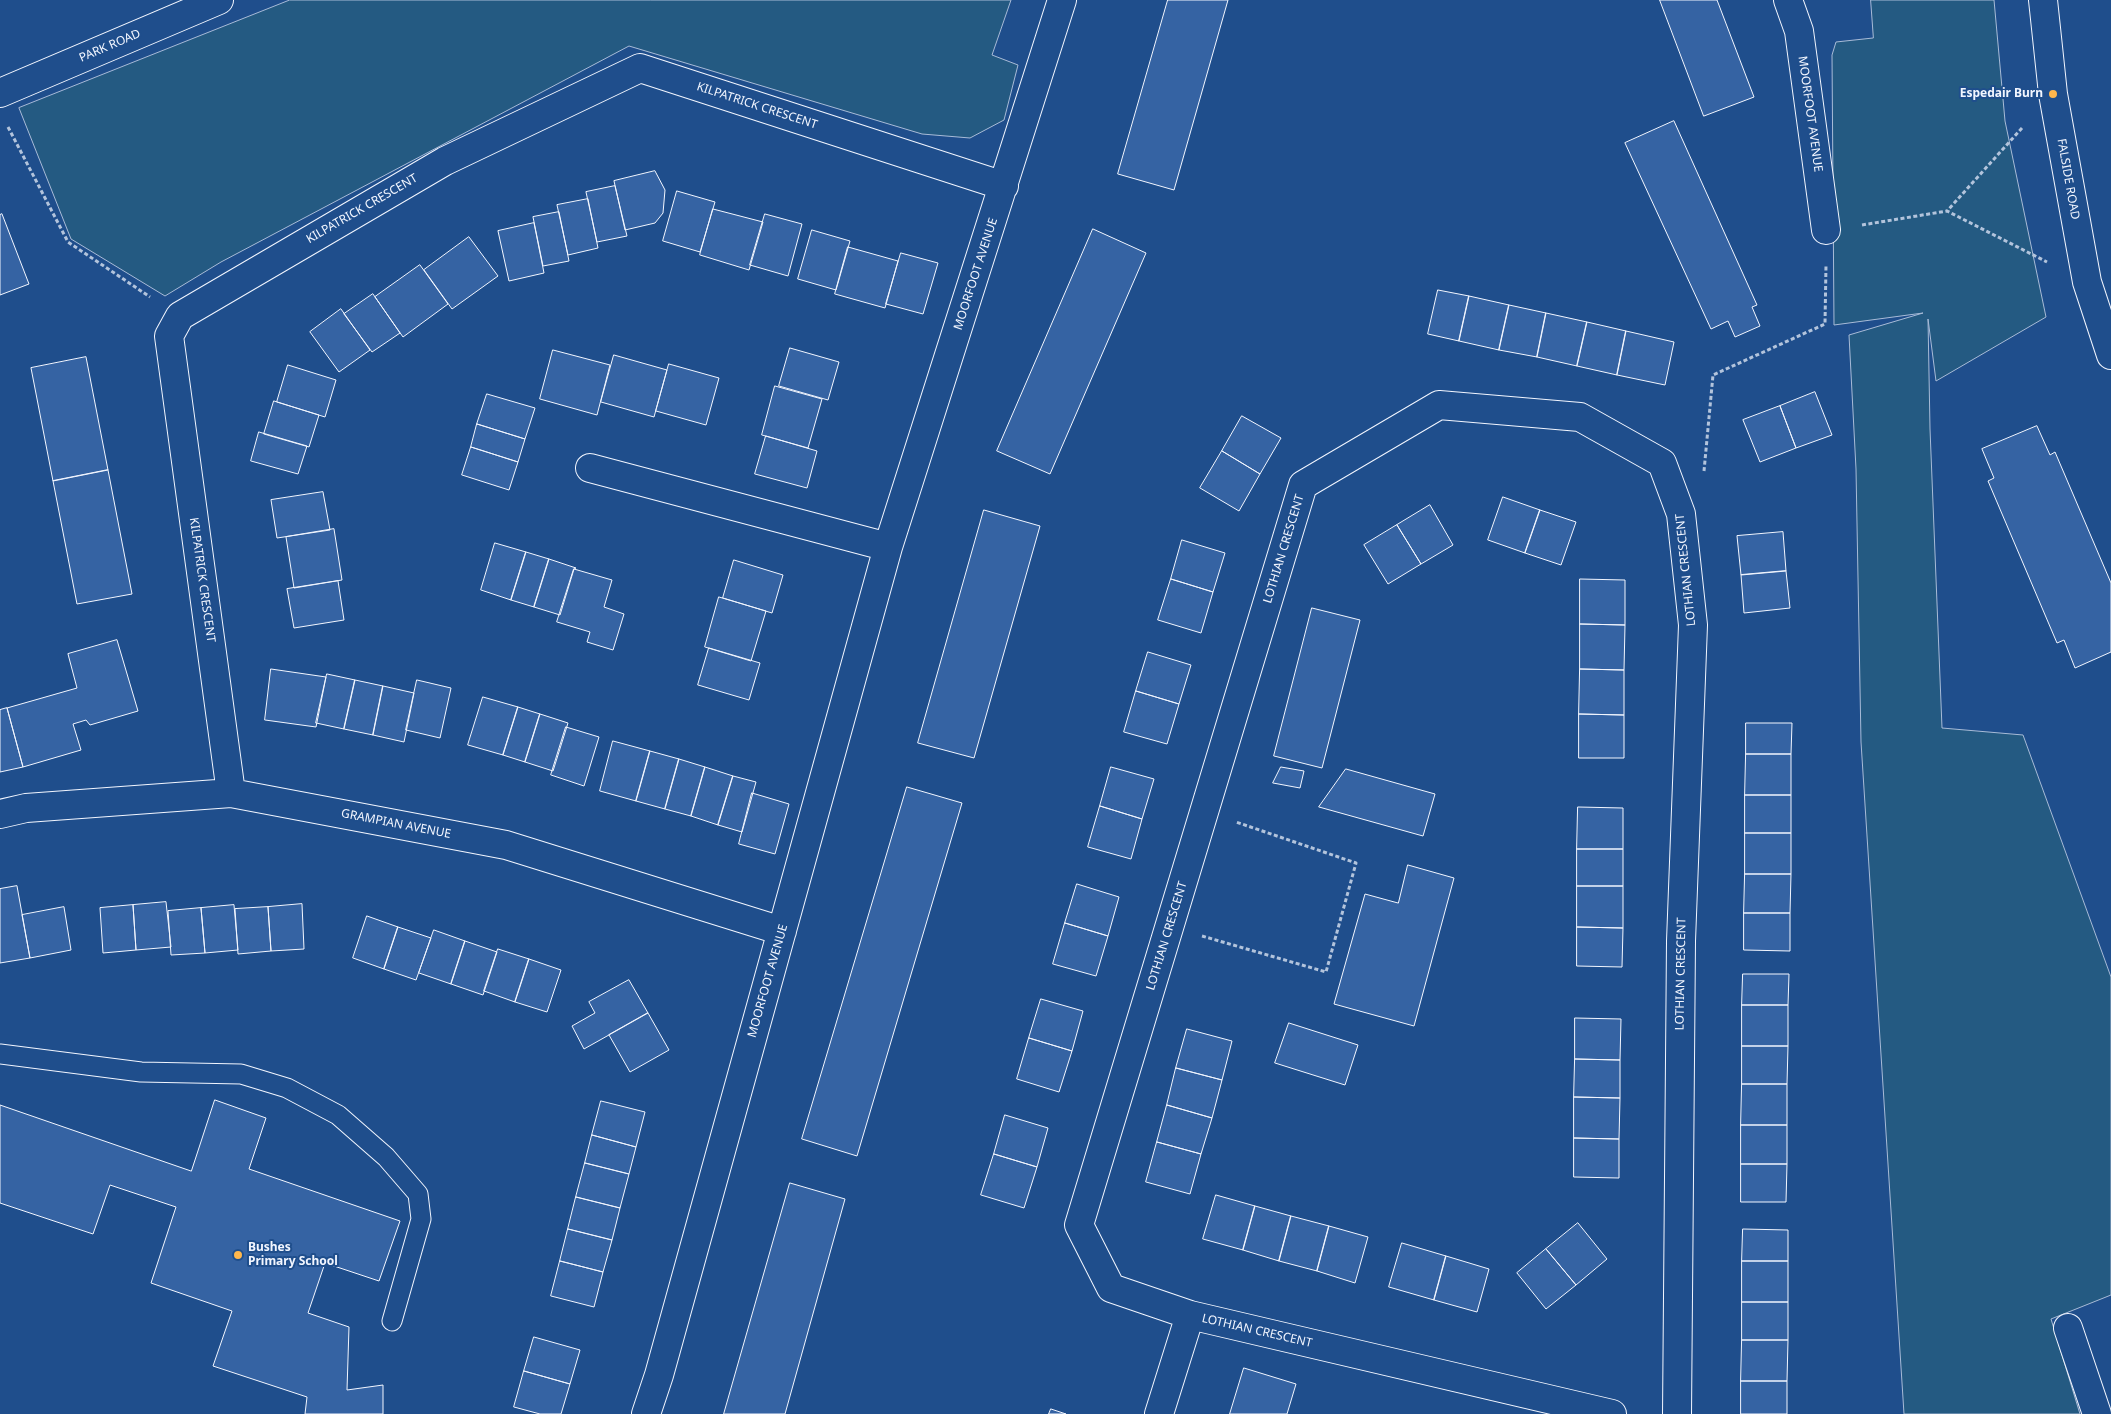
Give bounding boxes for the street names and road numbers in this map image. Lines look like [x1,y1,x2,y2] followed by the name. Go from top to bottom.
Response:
[77,27,143,65] street label: PARK ROAD
[1795,55,1825,173] street label: MOORFOOT AVENUE
[695,80,819,132] street label: KILPATRICK CRESCENT
[2054,137,2082,221] street label: FALSIDE ROAD
[304,171,420,247] street label: KILPATRICK CRESCENT
[951,216,1001,332] street label: MOORFOOT AVENUE
[1261,493,1307,605] street label: LOTHIAN CRESCENT
[1673,513,1699,627] street label: LOTHIAN CRESCENT
[186,517,218,643] street label: KILPATRICK CRESCENT
[340,806,452,842] street label: GRAMPIAN AVENUE
[1144,880,1190,992] street label: LOTHIAN CRESCENT
[1673,917,1689,1031] street label: LOTHIAN CRESCENT
[745,923,791,1039] street label: MOORFOOT AVENUE
[1200,1311,1314,1351] street label: LOTHIAN CRESCENT

